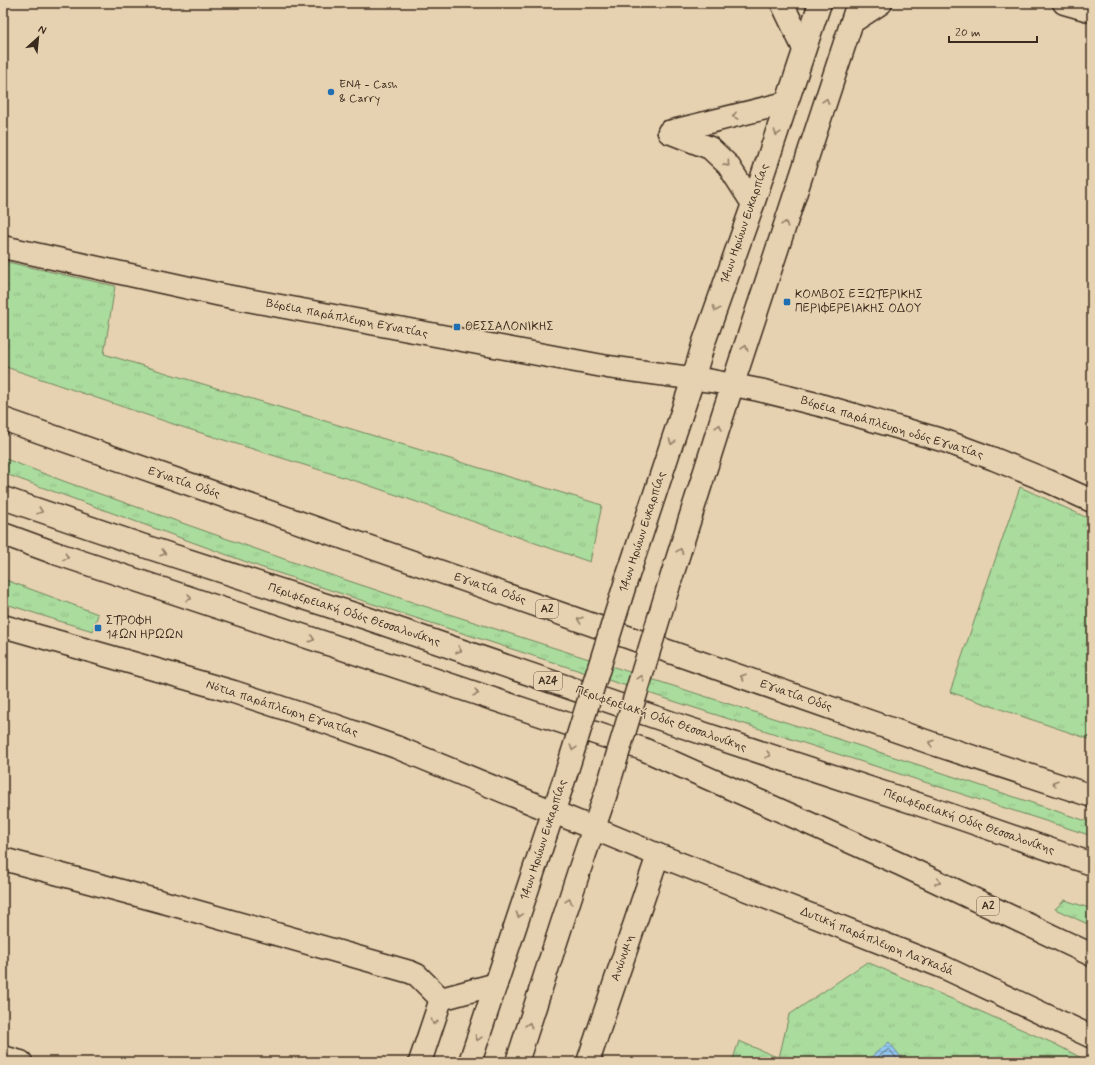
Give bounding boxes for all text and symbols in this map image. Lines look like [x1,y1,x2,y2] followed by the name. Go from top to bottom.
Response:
[18,18,58,58] north arrow
[949,18,1037,44] scale bar
[36,22,49,38] text: N
[955,25,981,41] text: 20 m
[339,77,398,107] place label: ENA - Cash & Carry
[326,87,336,97] marker: ENA - Cash & Carry
[821,97,830,104] one-way arrow
[732,111,739,120] one-way arrow
[773,129,781,136] one-way arrow
[722,160,729,167] one-way arrow
[717,162,773,286] street label: 14ων Ηρώων Ευκαρπίας
[780,221,789,228] one-way arrow
[795,287,923,317] place label: ΚΟΜΒΟΣ ΕΞΩΤΕΡΙΚΗΣ ΠΕΡΙΦΕΡΕΙΑΚΗΣ ΟΔΟΥ
[265,295,429,343] street label: Βόρεια παράπλευρη Εγνατίας
[782,297,792,307] marker: ΚΟΜΒΟΣ ΕΞΩΤΕΡΙΚΗΣ ΠΕΡΙΦΕΡΕΙΑΚΗΣ ΟΔΟΥ
[712,305,720,312] one-way arrow
[465,319,554,335] place label: ΘΕΣΣΑΛΟΝΙΚΗΣ
[452,322,462,332] marker: ΘΕΣΣΑΛΟΝΙΚΗΣ
[740,344,748,351] one-way arrow
[799,393,985,463] street label: Βόρεια παράπλευρη οδός Εγνατίας
[714,423,723,430] one-way arrow
[668,438,677,445] one-way arrow
[146,463,222,503] street label: Εγνατία Οδός
[616,470,670,594] street label: 14ων Ηρώων Ευκαρπίας
[36,506,43,515] one-way arrow
[159,548,166,556] one-way arrow
[675,548,684,555] one-way arrow
[62,552,69,560] one-way arrow
[452,569,528,609] street label: Εγνατία Οδός
[266,580,442,650] street label: Περιφερειακή Οδός Θεσσαλονίκης
[185,593,192,602] one-way arrow
[536,600,558,618] road number: Α2
[106,613,183,643] place label: ΣΤΡΟΦΗ 14ΩΝ ΗΡΩΩΝ
[577,617,584,625] one-way arrow
[93,623,103,633] marker: ΣΤΡΟΦΗ 14ΩΝ ΗΡΩΩΝ
[309,635,316,643] one-way arrow
[456,646,463,654] one-way arrow
[534,672,562,690] road number: Α24
[739,673,746,682] one-way arrow
[636,675,645,682] one-way arrow
[758,676,834,716] street label: Εγνατία Οδός
[204,677,360,741] street label: Νότια παράπλευρη Εγνατίας
[573,682,749,756] street label: Περιφερειακή Οδός Θεσσαλονίκης
[472,689,479,697] one-way arrow
[928,739,935,748] one-way arrow
[569,745,578,752] one-way arrow
[764,750,771,759] one-way arrow
[517,778,571,902] street label: 14ων Ηρώων Ευκαρπίας
[1052,780,1059,788] one-way arrow
[881,785,1057,859] street label: Περιφερειακή Οδός Θεσσαλονίκης
[933,877,941,885] one-way arrow
[977,897,999,915] road number: Α2
[564,898,573,905] one-way arrow
[798,904,957,980] street label: Δυτική παράπλευρη Λαγκαδά
[515,911,524,918] one-way arrow
[608,932,638,983] street label: Ανώνυμη
[430,1018,438,1025] one-way arrow
[524,1022,533,1029] one-way arrow
[474,1035,483,1042] one-way arrow

